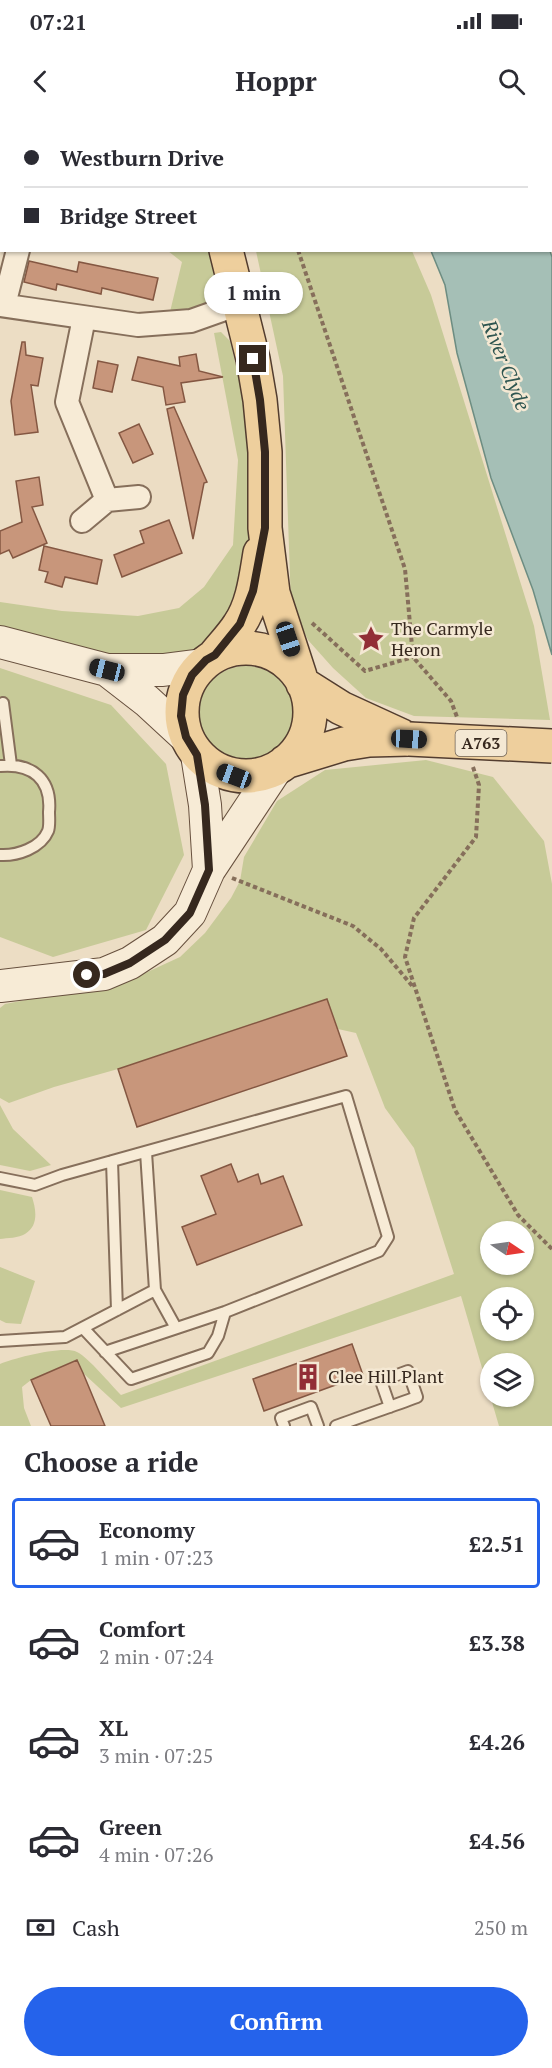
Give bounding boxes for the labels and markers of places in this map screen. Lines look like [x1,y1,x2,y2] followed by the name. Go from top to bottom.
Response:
[391,616,493,661] place label: The Carmyle Heron
[356,624,386,654] place icon: The Carmyle Heron
[293,1362,323,1392] building icon: Clee Hill Plant
[328,1364,444,1388] place label: Clee Hill Plant

